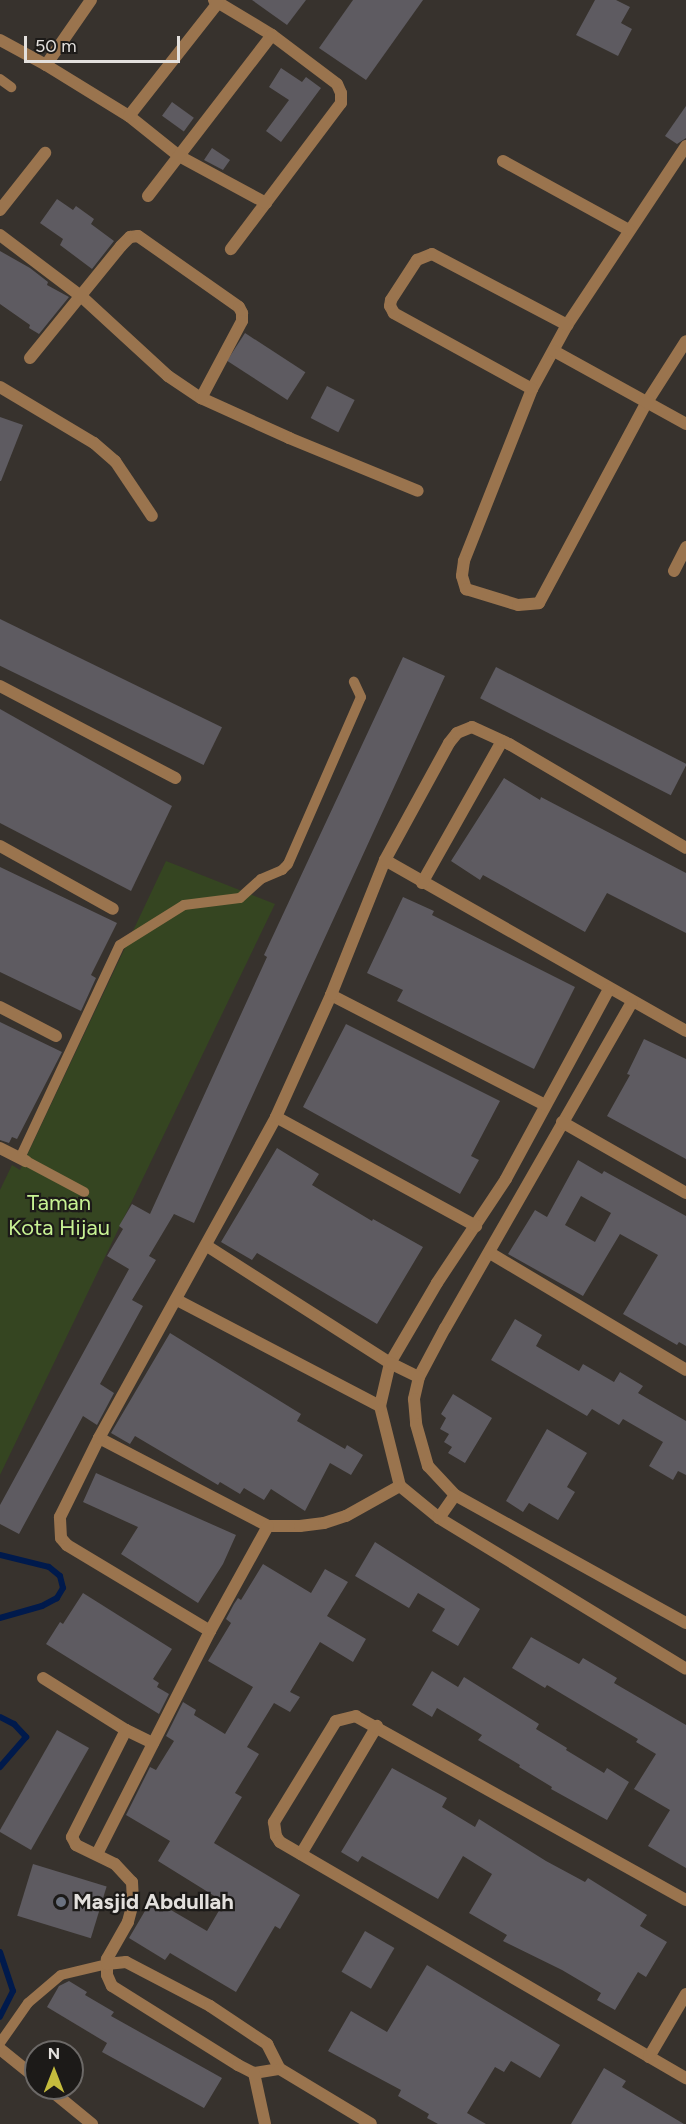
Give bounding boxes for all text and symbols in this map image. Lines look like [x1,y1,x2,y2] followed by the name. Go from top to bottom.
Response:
[27,24,183,62] scale bar
[35,35,77,57] text: 50 m
[8,1189,110,1240] park label: Taman Kota Hijau
[73,1889,234,1915] place label: Masjid Abdullah
[54,1895,68,1909] marker: Masjid Abdullah
[24,2040,84,2100] north arrow
[48,2044,60,2063] text: N

